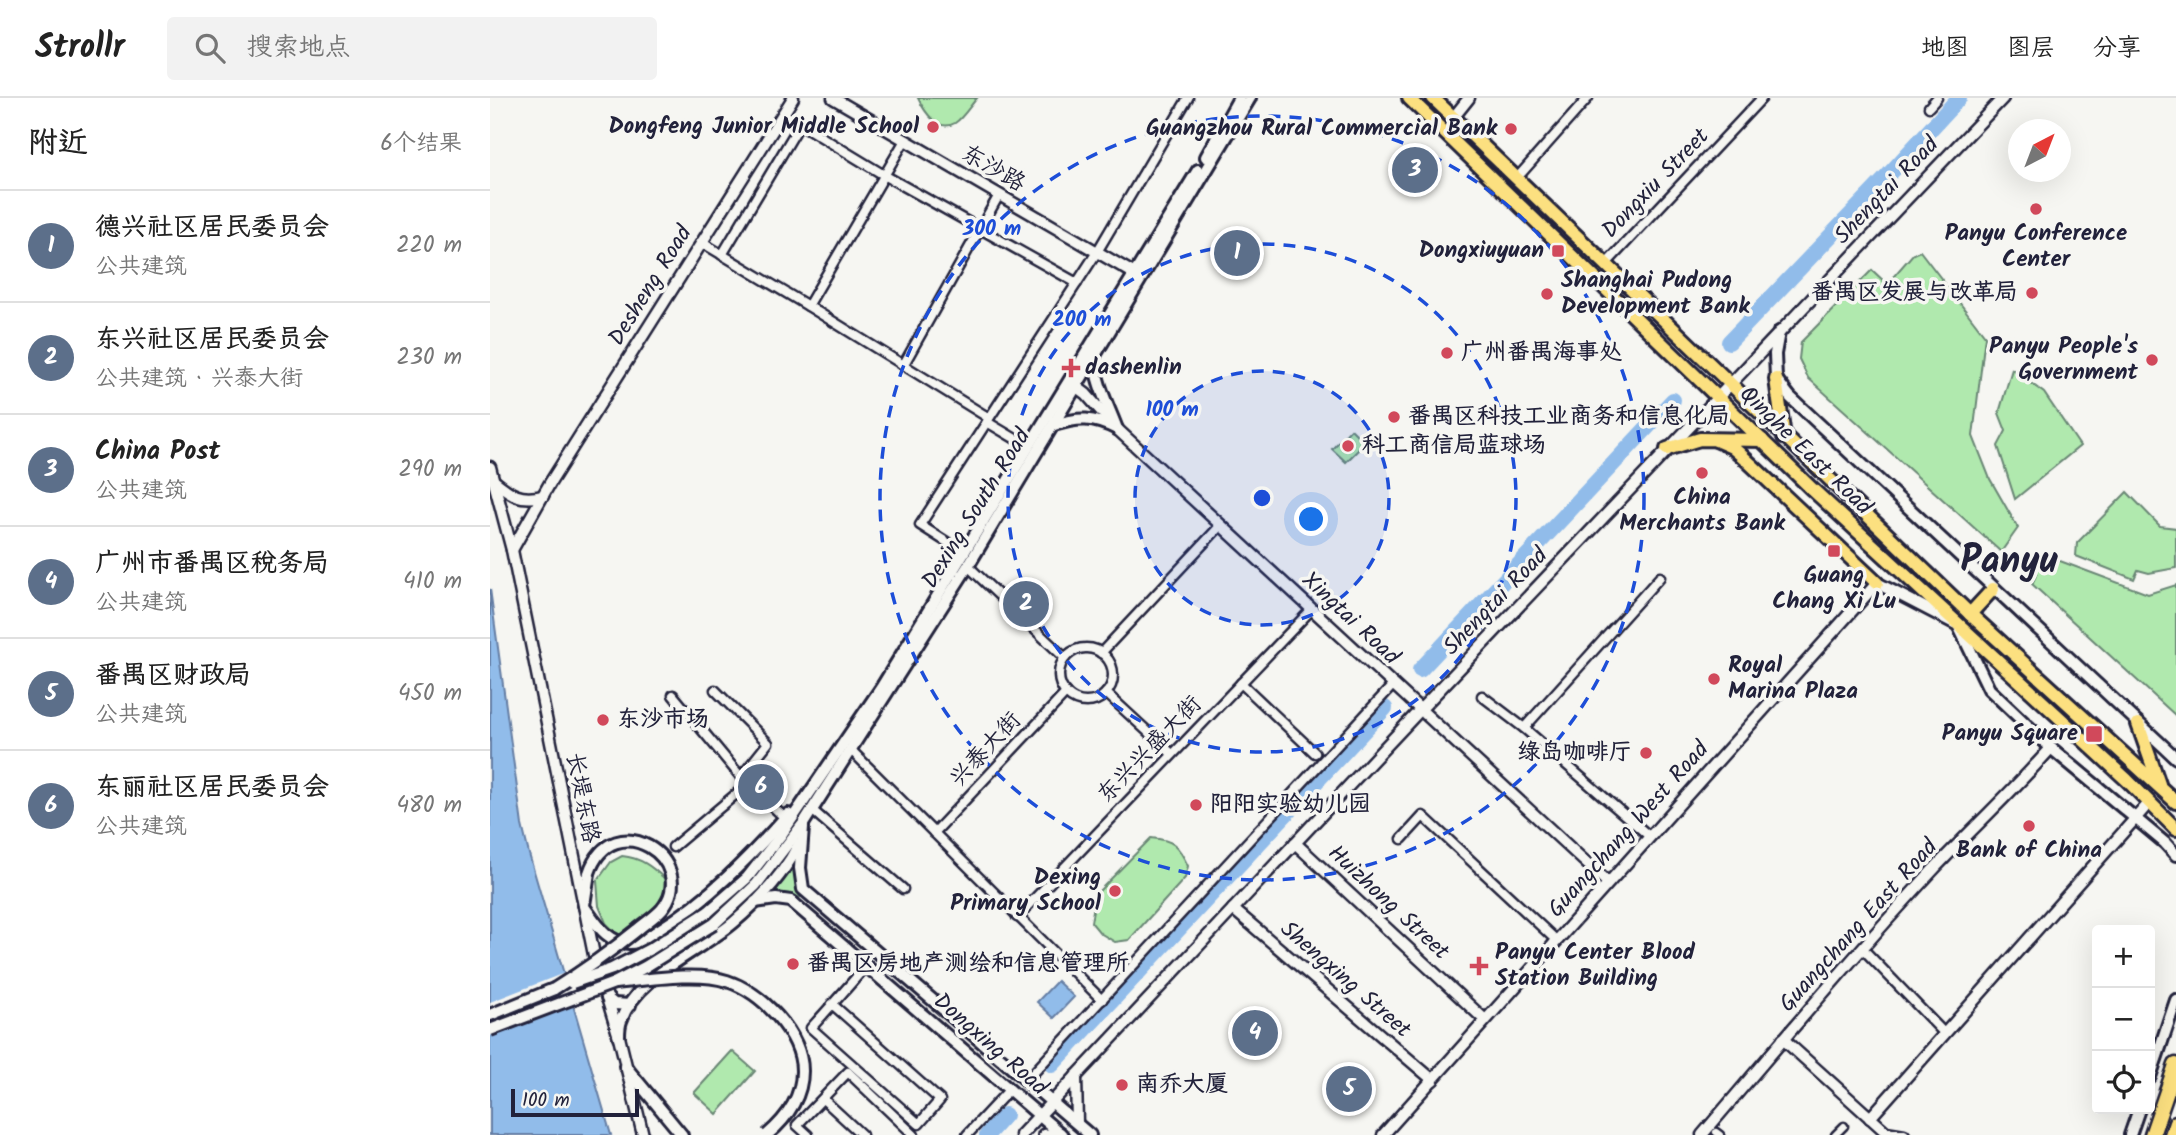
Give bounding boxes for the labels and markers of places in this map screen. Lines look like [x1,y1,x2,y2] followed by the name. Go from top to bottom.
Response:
[608,109,920,145] place label: Dongfeng Junior Middle School
[1146,111,1498,147] place label: Guangzhou Rural Commercial Bank
[925,119,941,135] marker: Dongfeng Junior Middle School
[1503,121,1519,137] marker: Guangzhou Rural Commercial Bank
[1392,144,1438,196] pin: 3
[2028,201,2044,217] marker: Panyu Conference Center
[1945,216,2127,278] place label: Panyu Conference Center
[1214,227,1260,279] pin: 1
[1419,233,1544,269] place label: Dongxiuyuan
[1550,243,1566,259] marker: Dongxiuyuan
[1561,263,1750,325] place label: Shanghai Pudong Development Bank
[1811,275,2018,311] place label: 番禺区发展与改革局
[2024,285,2040,301] marker: 番禺区发展与改革局
[1539,286,1555,302] marker: Shanghai Pudong Development Bank
[1989,329,2139,391] place label: Panyu People's Government
[1461,335,1622,371] place label: 广州番禺海事处
[1439,345,1455,361] marker: 广州番禺海事处
[1085,350,1182,386] place label: dashenlin
[2144,352,2160,368] marker: Panyu People's Government
[1063,360,1079,376] marker: dashenlin
[1408,399,1730,435] place label: 番禺区科技工业商务和信息化局
[1386,409,1402,425] marker: 番禺区科技工业商务和信息化局
[1362,428,1546,464] place label: 科工商信局蓝球场
[1340,438,1356,454] marker: 科工商信局蓝球场
[1694,465,1710,481] marker: China Merchants Bank
[1619,480,1786,542] place label: China Merchants Bank
[1250,486,1274,510] centre of rings
[1826,543,1842,559] marker: Guang Chang Xi Lu
[1772,558,1897,620] place label: Guang Chang Xi Lu
[1003,578,1049,630] pin: 2
[1728,648,1858,710] place label: Royal Marina Plaza
[1706,671,1722,687] marker: Royal Marina Plaza
[617,702,709,738] place label: 东沙市场
[595,712,611,728] marker: 东沙市场
[1942,716,2078,752] place label: Panyu Square
[2084,724,2104,744] marker: Panyu Square
[1517,735,1632,771] place label: 绿岛咖啡厅
[1638,745,1654,761] marker: 绿岛咖啡厅
[738,761,784,813] pin: 6
[1210,787,1371,823] place label: 阳阳实验幼儿园
[1188,797,1204,813] marker: 阳阳实验幼儿园
[2021,818,2037,834] marker: Bank of China
[1956,833,2102,869] place label: Bank of China
[950,860,1102,922] place label: Dexing Primary School
[1107,883,1123,899] marker: Dexing Primary School
[1495,935,1695,997] place label: Panyu Center Blood Station Building
[807,946,1129,982] place label: 番禺区房地产测绘和信息管理所
[785,956,801,972] marker: 番禺区房地产测绘和信息管理所
[1469,956,1489,976] marker: Panyu Center Blood Station Building
[1232,1007,1278,1059] pin: 4
[1326,1063,1372,1115] pin: 5
[1136,1067,1228,1103] place label: 南乔大厦
[1114,1077,1130,1093] marker: 南乔大厦

